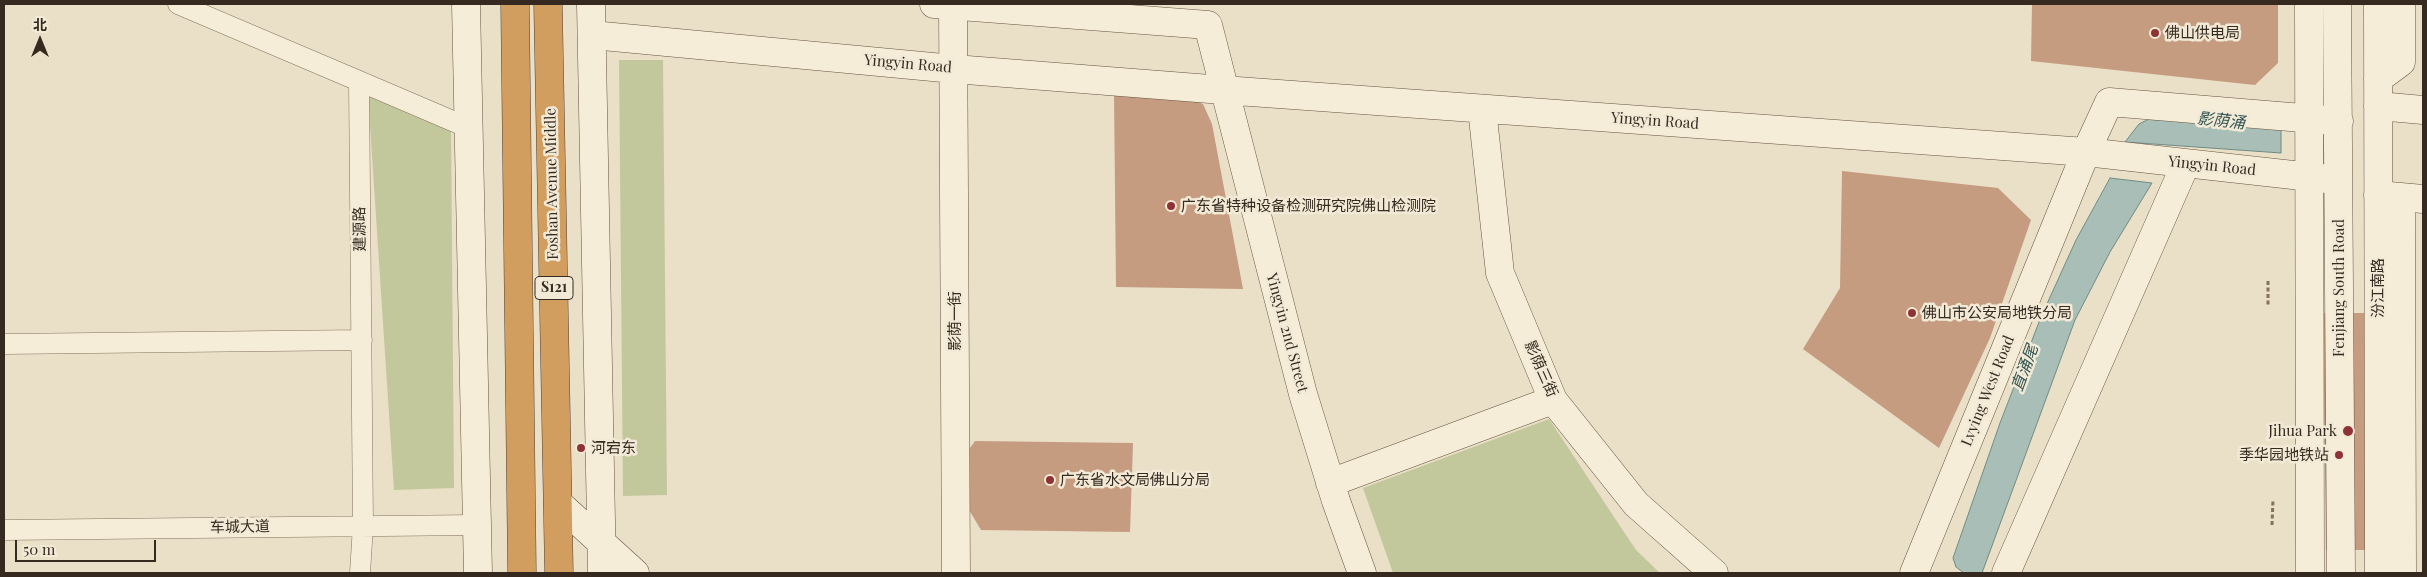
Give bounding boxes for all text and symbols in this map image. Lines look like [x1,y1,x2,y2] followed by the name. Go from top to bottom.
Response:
[15,15,65,65] north arrow
[33,15,47,34] text: 北
[2165,24,2240,42] place label: 佛山供电局
[2149,27,2161,39] marker: 佛山供电局
[863,51,953,77] street label: Yingyin Road
[542,108,562,260] street label: Foshan Avenue Middle
[1610,109,1700,133] street label: Yingyin Road
[2196,109,2246,133] water label: 影荫涌
[2167,152,2257,180] street label: Yingyin Road
[1181,197,1436,215] place label: 广东省特种设备检测研究院佛山检测院
[1165,200,1177,212] marker: 广东省特种设备检测研究院佛山检测院
[351,206,369,252] street label: 建源路
[2330,219,2348,357] street label: Fenjiang South Road
[2369,258,2387,318] street label: 汾江南路
[1262,271,1312,395] street label: Yingyin 2nd Street
[535,276,573,300] road number: S121
[946,291,964,351] street label: 影荫一街
[1922,304,2072,322] place label: 佛山市公安局地铁分局
[1906,307,1918,319] marker: 佛山市公安局地铁分局
[1958,333,2018,449] street label: Lvying West Road
[1521,338,1561,400] street label: 影荫三街
[2008,342,2042,394] water label: 直涌尾
[2268,422,2337,440] place label: Jihua Park
[2341,424,2355,438] marker: Jihua Park
[591,439,636,457] place label: 河宕东
[575,442,587,454] marker: 河宕东
[2239,446,2329,464] place label: 季华园地铁站
[2333,449,2345,461] marker: 季华园地铁站
[1060,471,1210,489] place label: 广东省水文局佛山分局
[1044,474,1056,486] marker: 广东省水文局佛山分局
[210,517,270,537] street label: 车城大道
[18,530,159,562] scale bar
[23,539,55,559] text: 50 m

